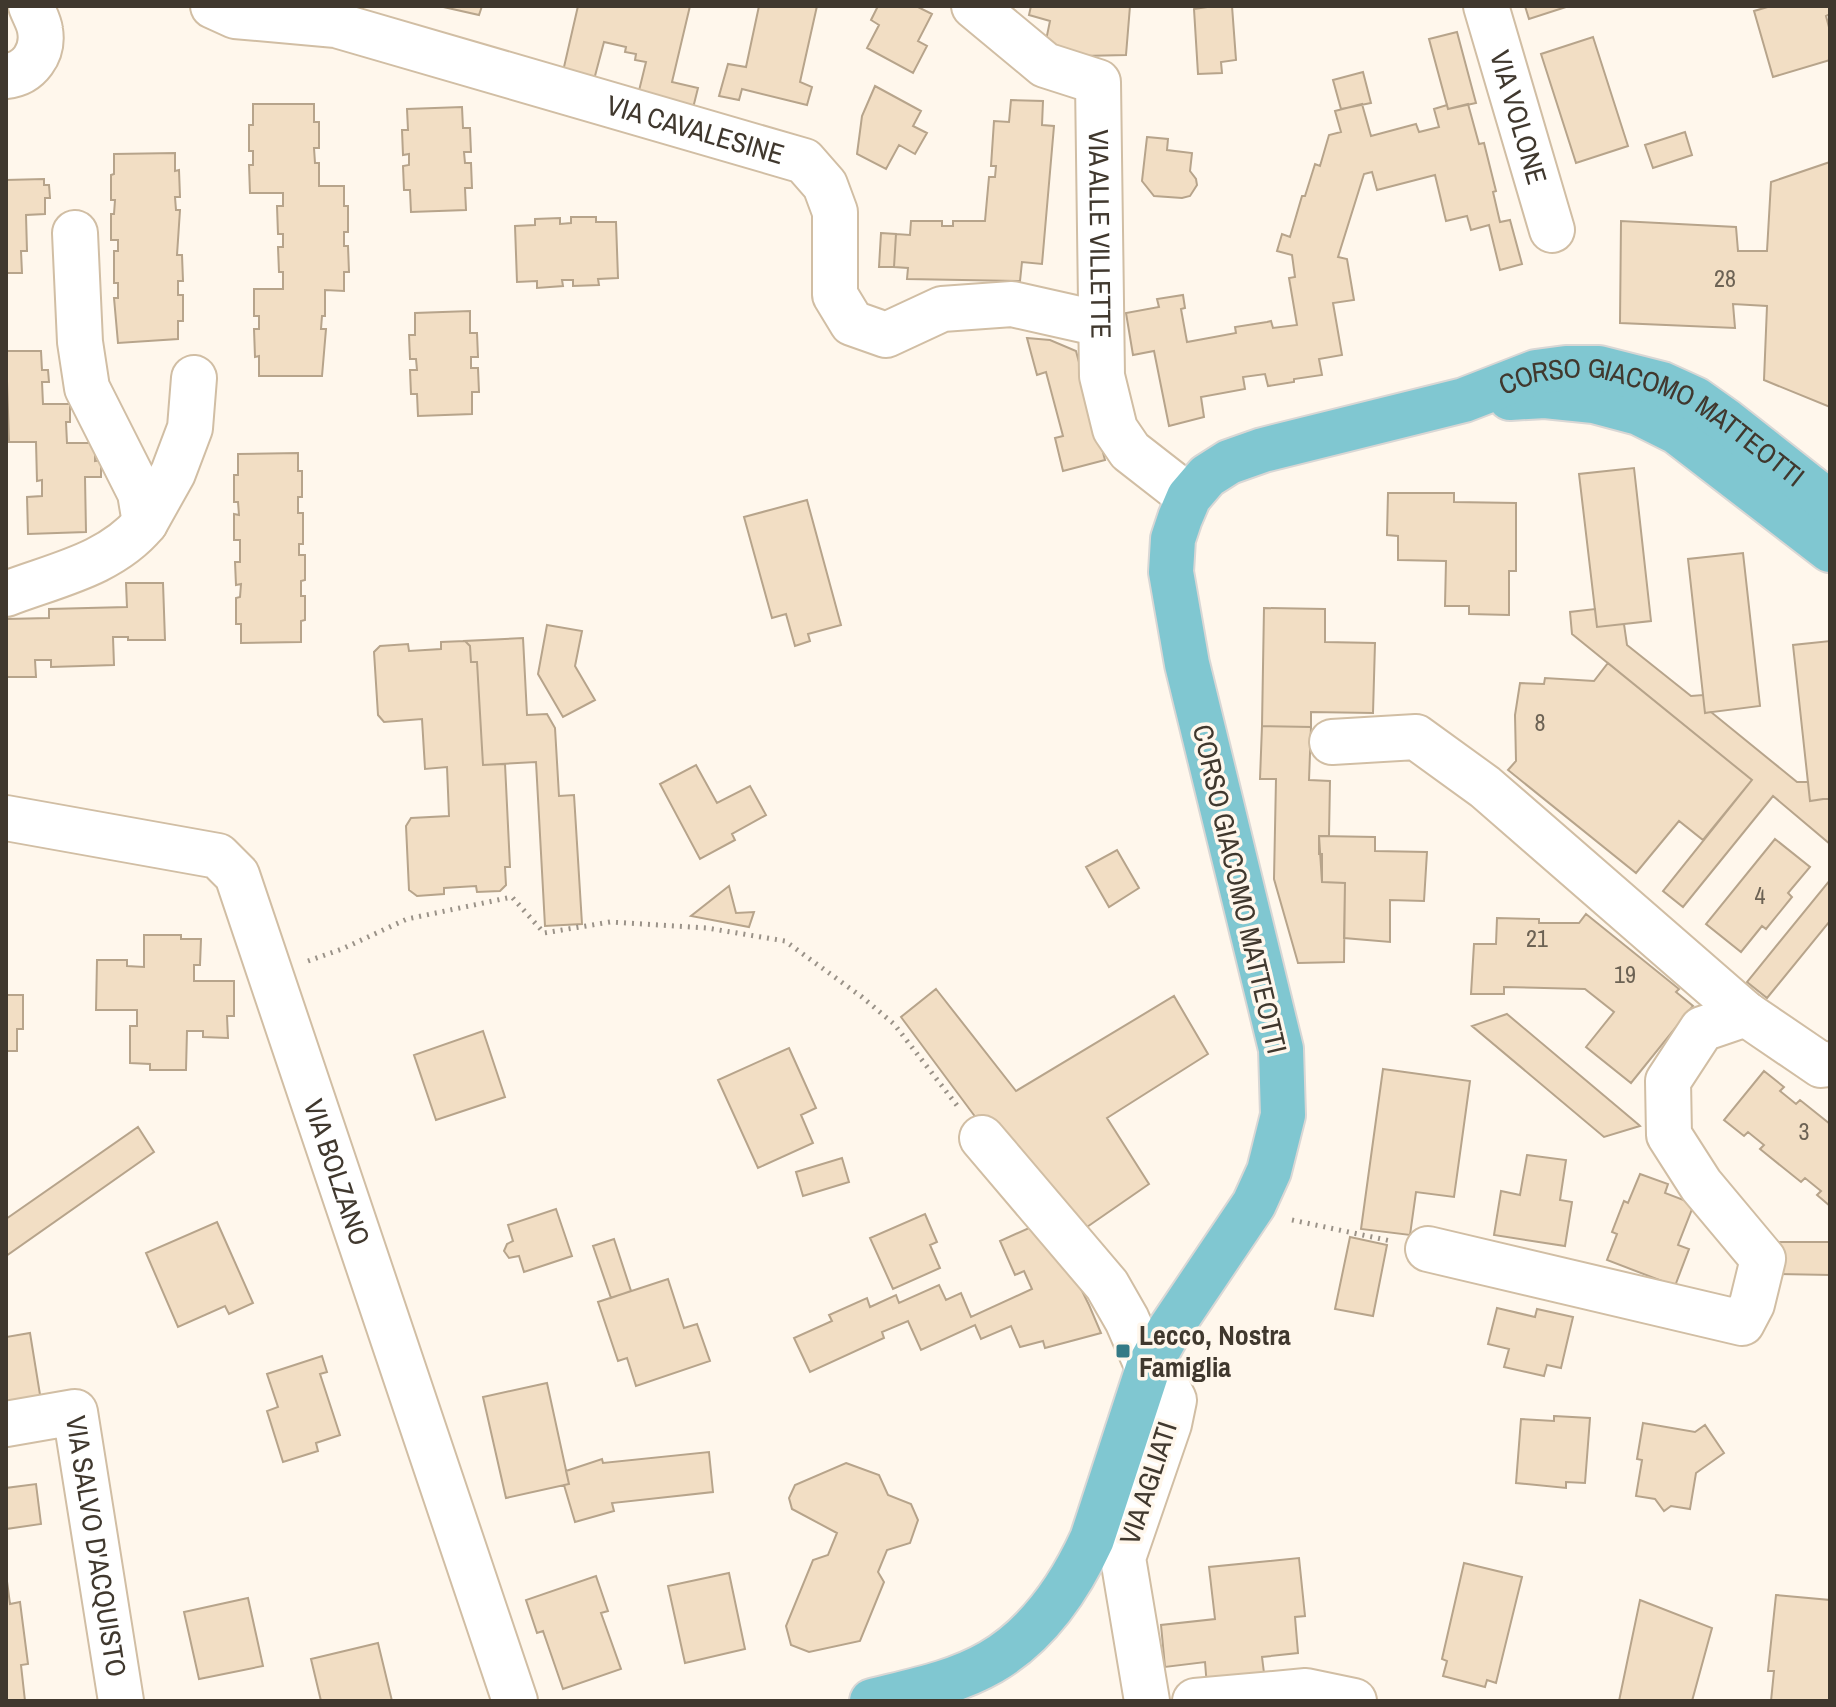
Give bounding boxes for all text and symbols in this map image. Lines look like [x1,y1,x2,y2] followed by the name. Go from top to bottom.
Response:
[1481,46,1557,189] street label: VIA VOLONE
[602,86,789,173] street label: VIA CAVALESINE
[1080,129,1120,339] street label: VIA ALLE VILLETTE
[1714,262,1736,294] house number: 28
[1493,349,1813,495] street label: CORSO GIACOMO MATTEOTTI
[1535,706,1545,738] house number: 8
[1184,721,1296,1057] street label: CORSO GIACOMO MATTEOTTI
[1755,879,1766,911] house number: 4
[1526,922,1548,954] house number: 21
[1614,958,1636,990] house number: 19
[295,1094,379,1250] street label: VIA BOLZANO
[1799,1115,1809,1147] house number: 3
[1139,1316,1291,1386] place label: Lecco, Nostra Famiglia
[1114,1342,1132,1360] marker: Lecco, Nostra Famiglia
[57,1413,136,1680] street label: VIA SALVO D'ACQUISTO
[1110,1417,1186,1549] street label: VIA AGLIATI

